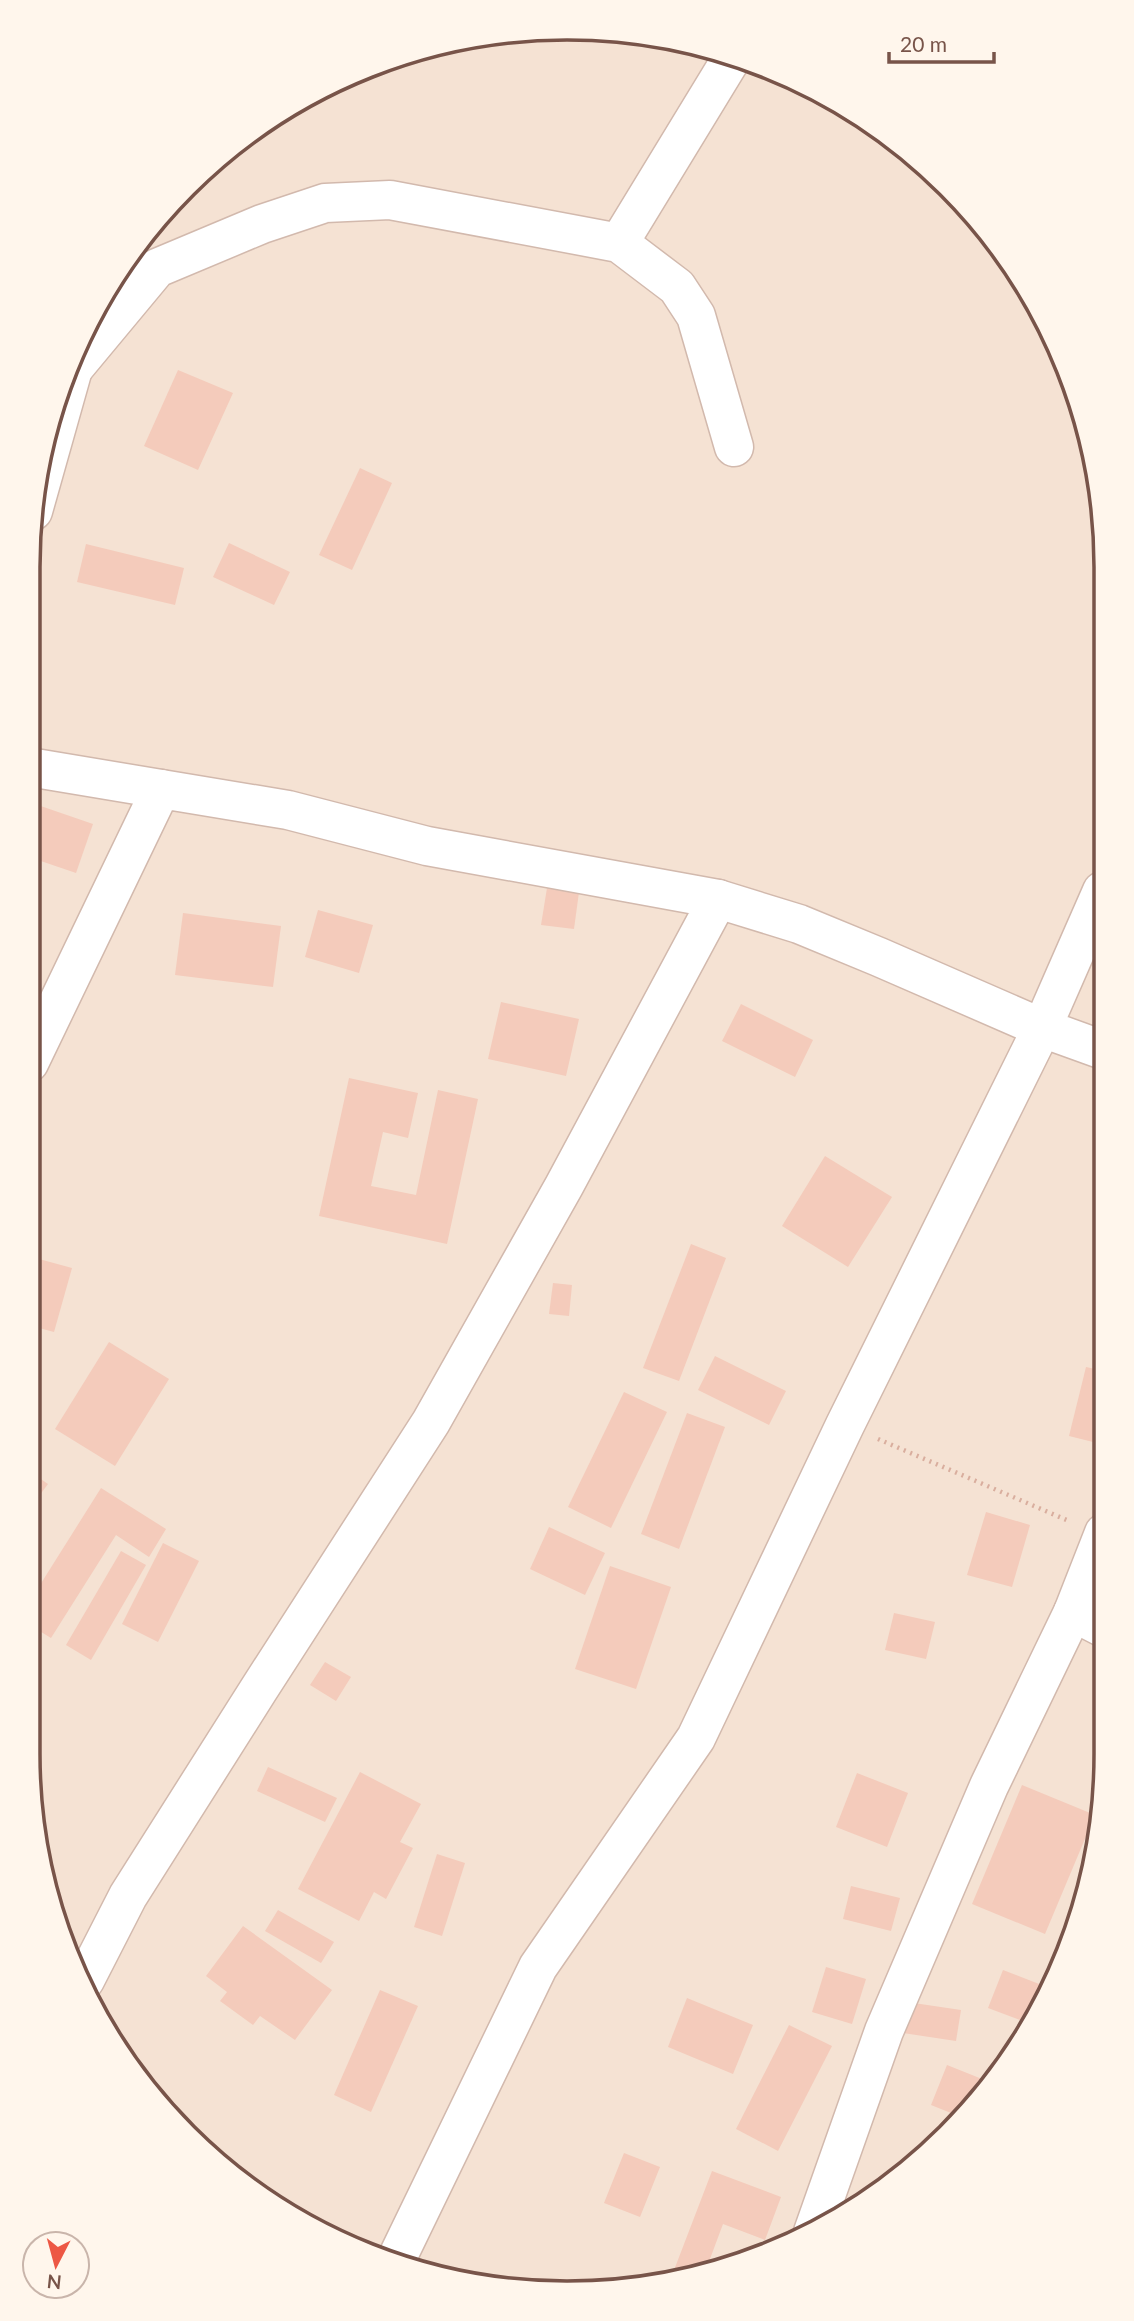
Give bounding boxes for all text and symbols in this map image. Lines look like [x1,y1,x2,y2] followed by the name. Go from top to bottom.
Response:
[889,21,994,65] scale bar
[900,31,947,56] text: 20 m
[21,2230,91,2300] north arrow
[46,2270,63,2295] text: N

